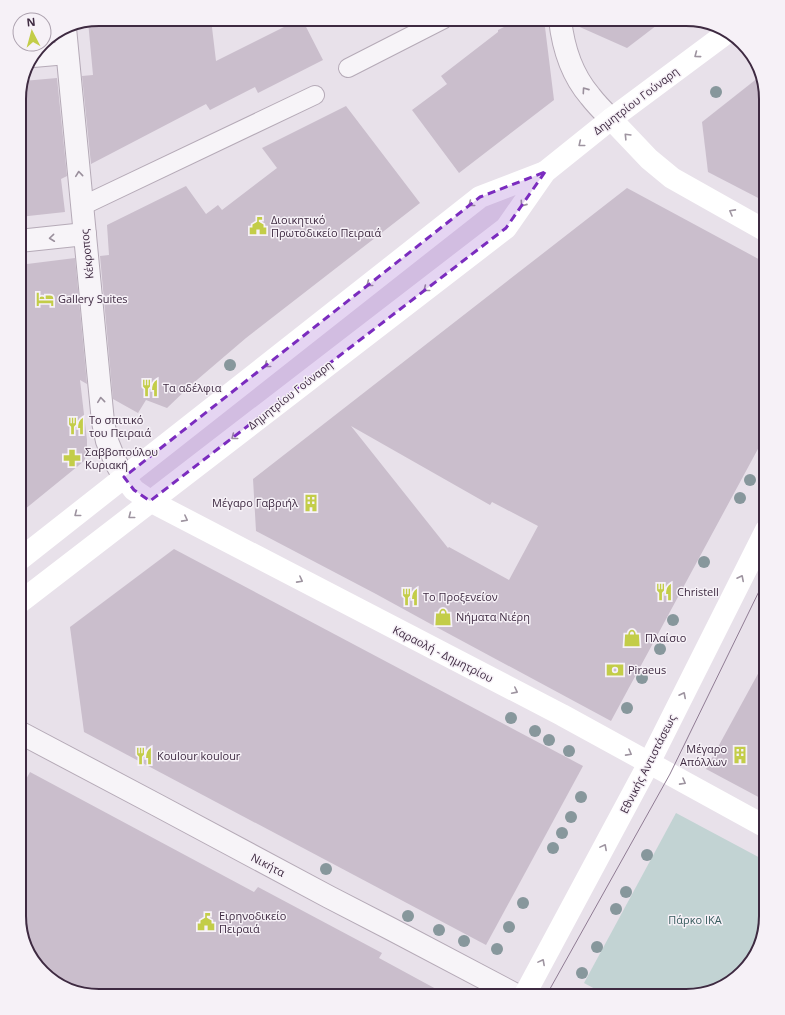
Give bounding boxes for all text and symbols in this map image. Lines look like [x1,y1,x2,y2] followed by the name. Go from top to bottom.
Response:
[12,12,52,52] north arrow
[26,14,36,29] text: N
[694,50,701,57] one-way arrow
[590,63,682,138] street label: Δημητρίου Γούναρη
[582,87,590,94] one-way arrow
[625,133,632,141] one-way arrow
[578,139,585,146] one-way arrow
[74,171,83,177] one-way arrow
[469,199,476,206] one-way arrow
[520,200,528,207] one-way arrow
[729,209,736,216] one-way arrow
[271,212,382,240] place label: Διοικητικό Πρωτοδικείο Πειραιά
[248,216,268,236] public building icon: Διοικητικό Πρωτοδικείο Πειραιά
[76,228,97,280] street label: Κέκροπος
[49,233,55,242] one-way arrow
[367,280,374,287] one-way arrow
[424,285,431,292] one-way arrow
[35,289,55,309] hotel icon: Gallery Suites
[58,291,128,306] place label: Gallery Suites
[244,357,335,432] street label: Δημητρίου Γούναρη
[265,360,272,367] one-way arrow
[140,378,160,398] restaurant icon: Τα αδέλφια
[163,380,222,395] place label: Τα αδέλφια
[97,397,106,403] one-way arrow
[89,412,151,440] place label: Το σπιτικό του Πειραιά
[66,416,86,436] restaurant icon: Το σπιτικό του Πειραιά
[232,432,239,439] one-way arrow
[85,444,158,472] place label: Σαββοπούλου Κυριακή
[62,448,82,468] pharmacy icon: Σαββοπούλου Κυριακή
[301,493,321,513] building icon: Μέγαρο Γαβριήλ
[212,495,298,510] place label: Μέγαρο Γαβριήλ
[74,510,81,517] one-way arrow
[129,511,136,518] one-way arrow
[181,515,188,522] one-way arrow
[296,575,303,582] one-way arrow
[737,575,744,583] one-way arrow
[654,582,674,602] restaurant icon: Christell
[677,584,719,599] place label: Christell
[400,587,420,607] restaurant icon: Το Προξενείον
[423,589,498,604] place label: Το Προξενείον
[433,607,453,627] shop icon: Νήματα Νιέρη
[456,609,530,624] place label: Νήματα Νιέρη
[390,622,496,686] street label: Καραολή - Δημητρίου
[622,628,642,648] shop icon: Πλαίσιο
[645,630,687,645] place label: Πλαίσιο
[605,660,625,680] bank icon: Piraeus
[628,662,666,677] place label: Piraeus
[511,686,518,694] one-way arrow
[678,691,686,699] one-way arrow
[616,712,679,816] street label: Εθνικής Αντιστάσεως
[680,741,727,769] place label: Μέγαρο Απόλλων
[730,745,750,765] building icon: Μέγαρο Απόλλων
[134,746,154,766] restaurant icon: Koulour koulour
[157,748,241,763] place label: Koulour koulour
[625,748,633,755] one-way arrow
[679,777,686,784] one-way arrow
[599,844,607,852] one-way arrow
[249,849,288,880] street label: Νικήτα
[219,908,287,936] place label: Ειρηνοδικείο Πειραιά
[196,912,216,932] public building icon: Ειρηνοδικείο Πειραιά
[668,912,722,927] park label: Πάρκο ΙΚΑ
[538,959,545,966] one-way arrow

